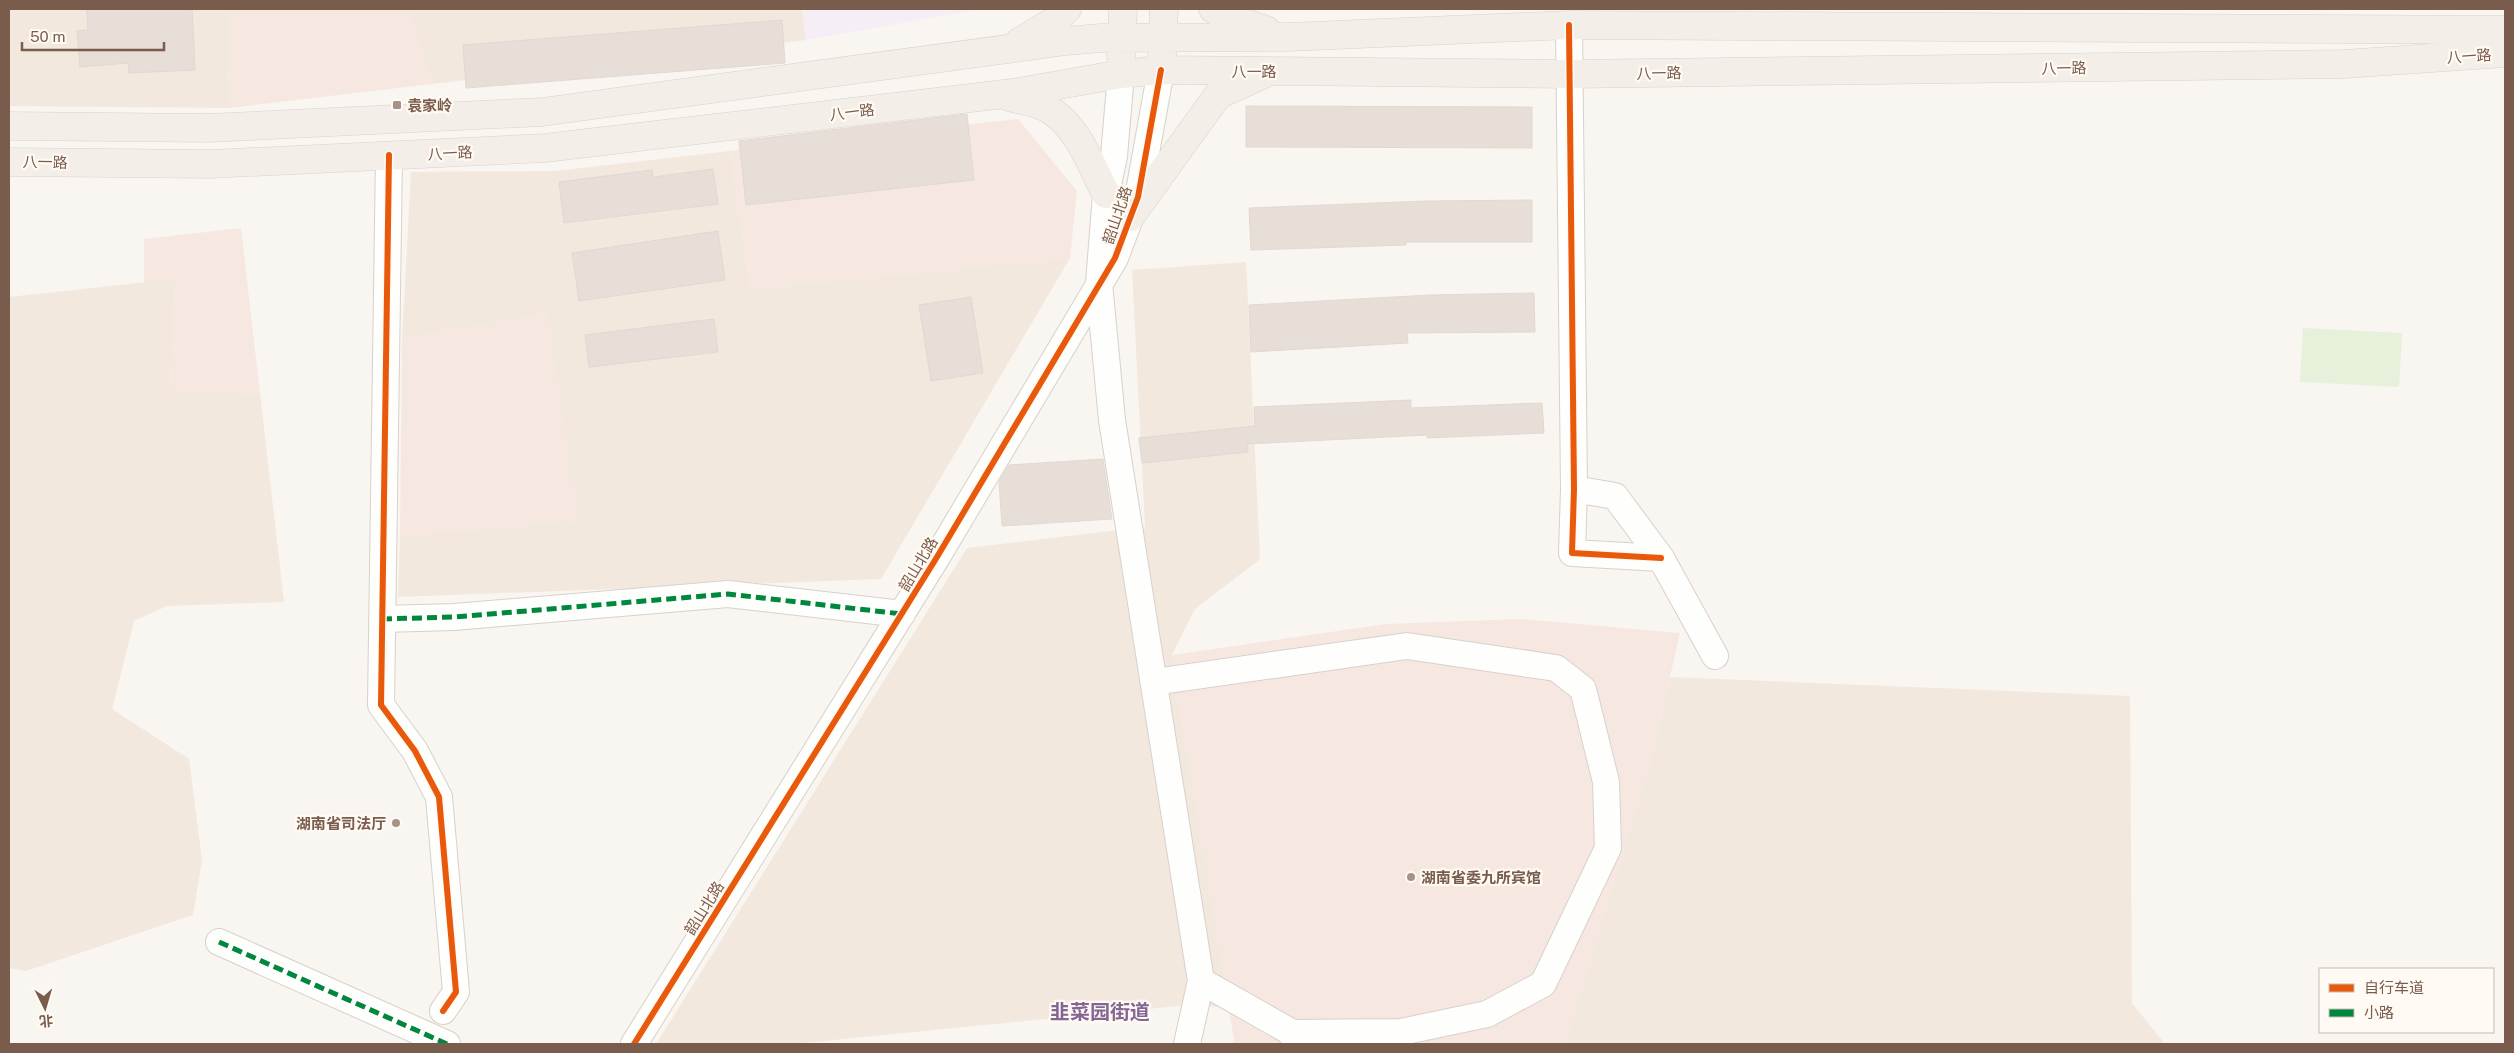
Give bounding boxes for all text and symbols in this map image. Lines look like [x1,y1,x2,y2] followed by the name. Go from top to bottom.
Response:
[22,20,165,52] scale bar
[30,28,65,45] text: 50 m
[2446,46,2492,66] street label: 八一路
[2041,59,2087,77] street label: 八一路
[1231,63,1277,80] street label: 八一路
[1636,64,1682,82] street label: 八一路
[407,97,452,114] place label: 袁家岭
[391,99,403,111] marker: 袁家岭
[829,101,875,123] street label: 八一路
[427,143,473,163] street label: 八一路
[22,153,68,171] street label: 八一路
[1099,184,1135,246] street label: 韶山北路
[895,534,941,594] street label: 韶山北路
[296,815,386,832] place label: 湖南省司法厅
[390,817,402,829] marker: 湖南省司法厅
[1421,869,1541,886] place label: 湖南省委九所宾馆
[1405,871,1417,883] marker: 湖南省委九所宾馆
[681,878,727,938] street label: 韶山北路
[2319,968,2494,1033] legend
[2364,979,2424,996] text: 自行车道
[20,983,70,1033] north arrow
[1050,1000,1150,1024] district label: 韭菜园街道
[2364,1004,2394,1021] text: 小路
[38,1012,54,1030] text: 北

